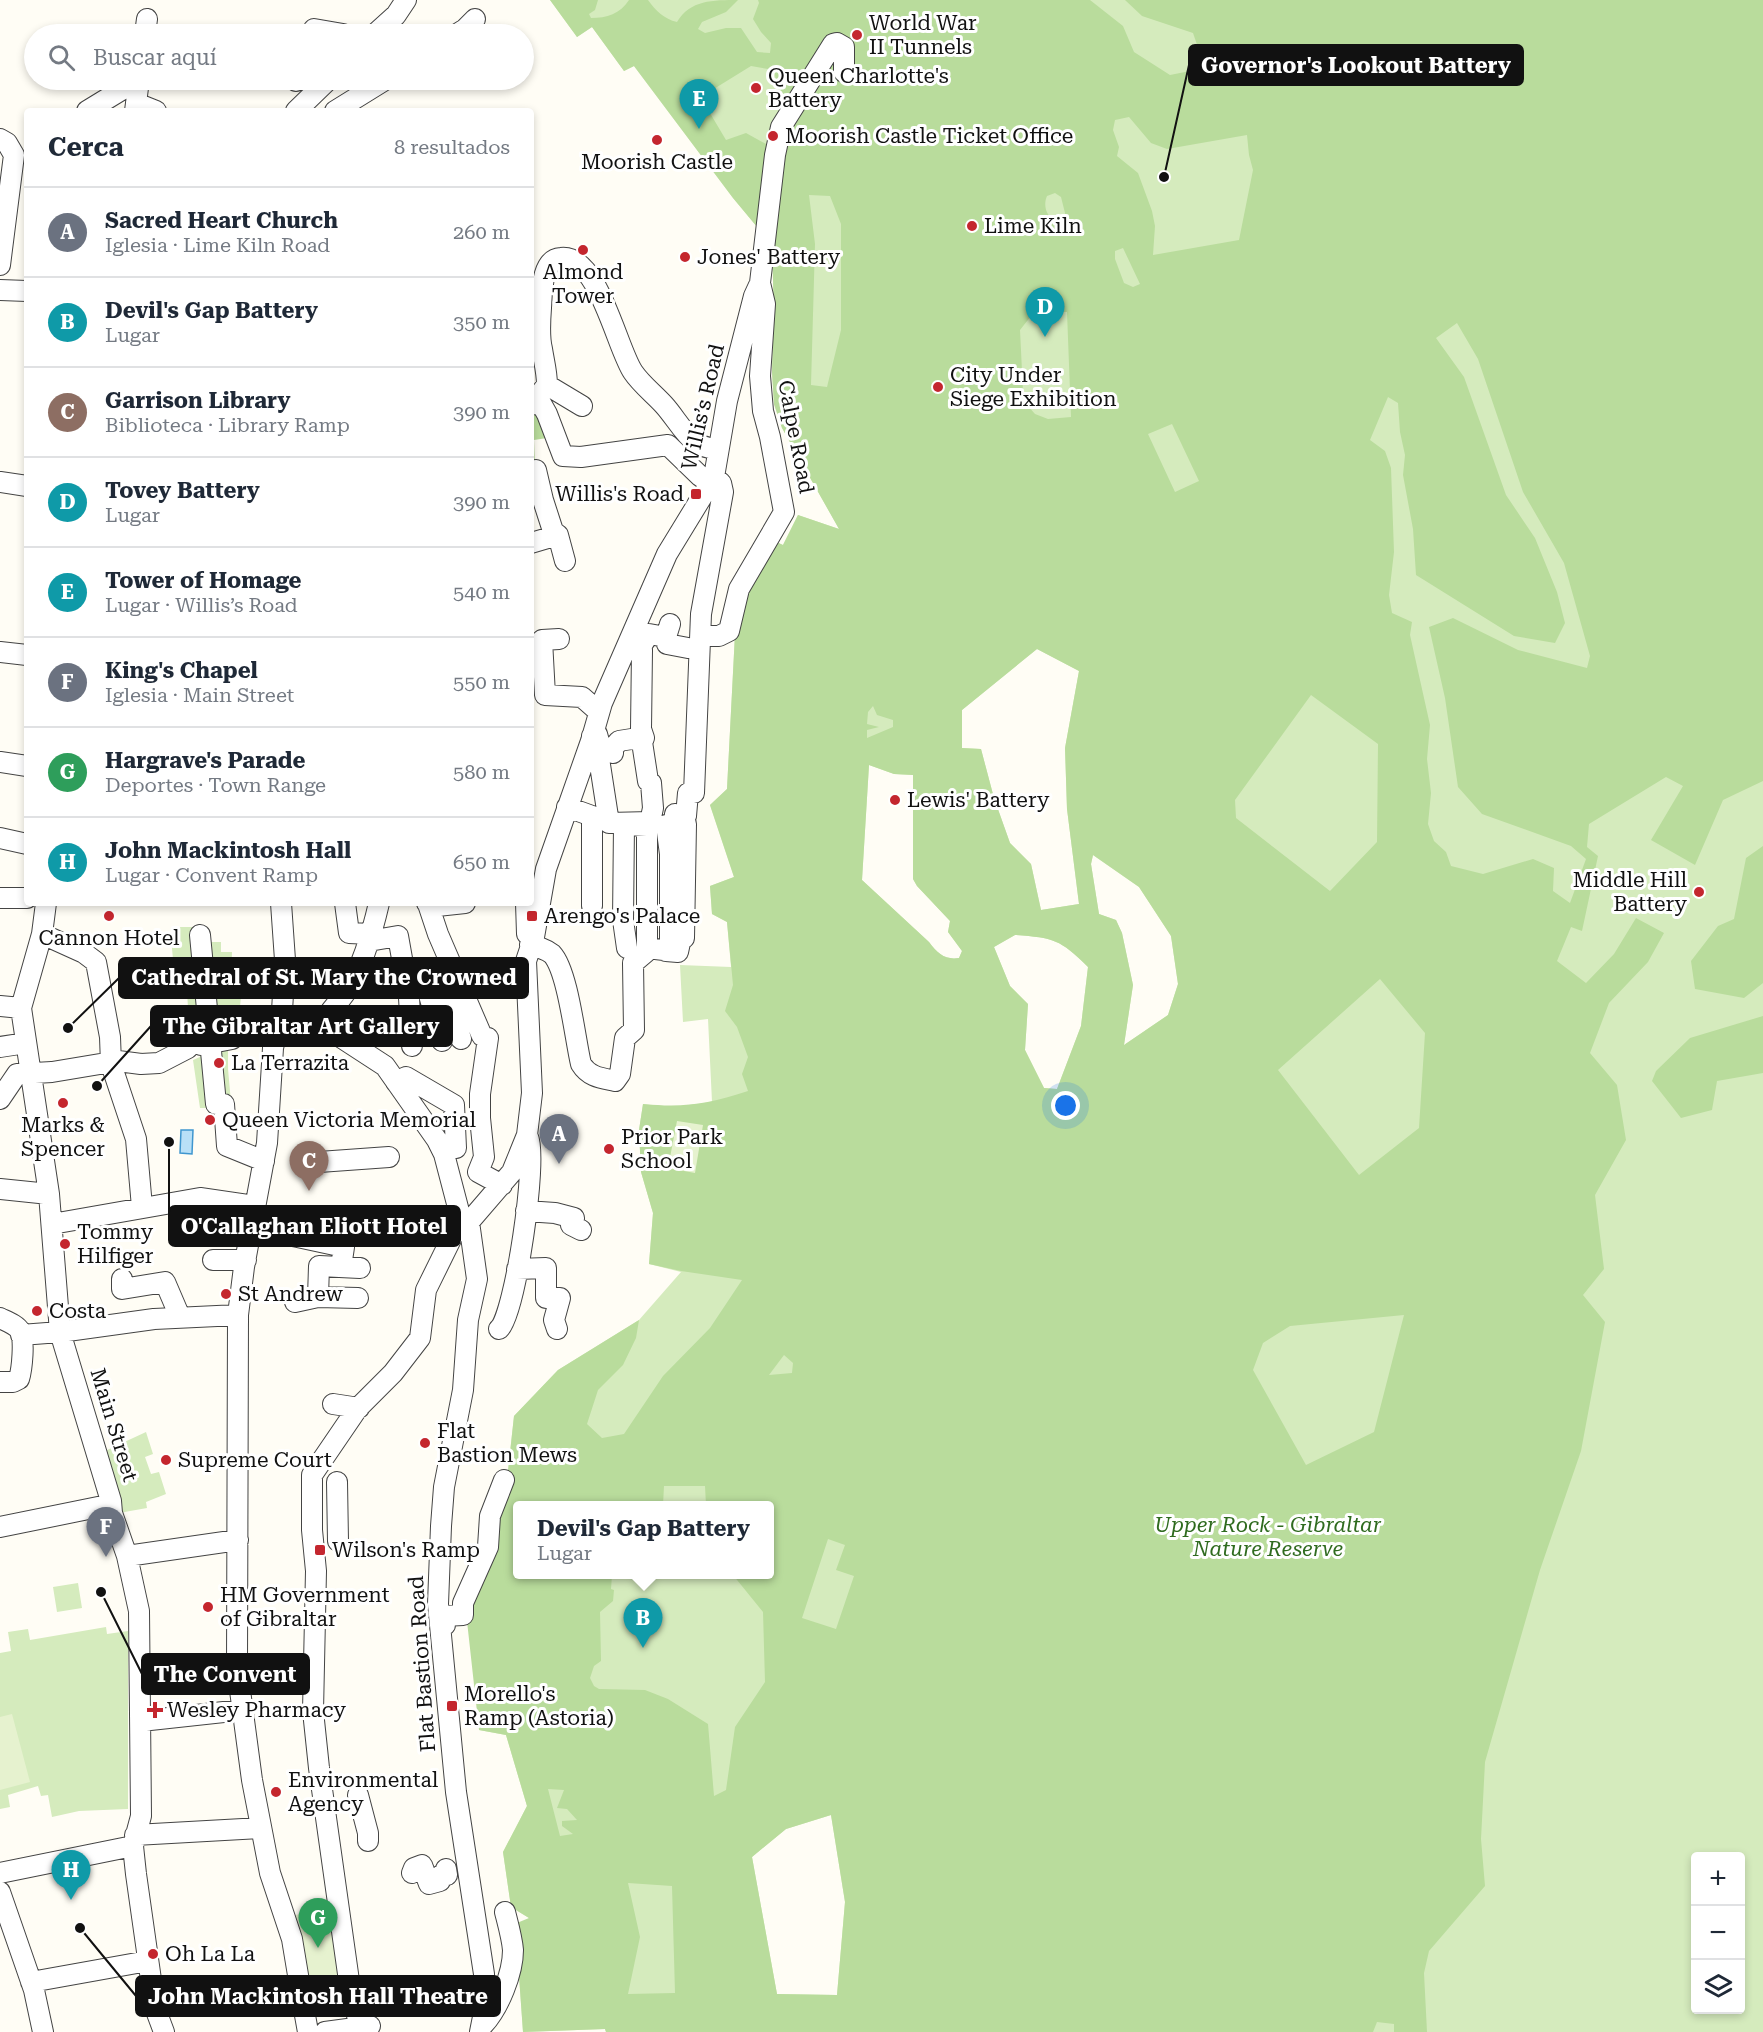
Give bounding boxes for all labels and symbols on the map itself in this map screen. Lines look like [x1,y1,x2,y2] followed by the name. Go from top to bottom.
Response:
[869,11,977,59] place label: World War II Tunnels
[850,28,864,42] marker: World War II Tunnels
[1189,45,1523,85] callout: Governor's Lookout Battery
[1201,53,1512,78] text: Governor's Lookout Battery
[768,64,949,112] place label: Queen Charlotte's Battery
[680,80,718,129] pin: E
[749,81,763,95] marker: Queen Charlotte's Battery
[785,124,1073,148] place label: Moorish Castle Ticket Office
[766,129,780,143] marker: Moorish Castle Ticket Office
[650,133,664,147] marker: Moorish Castle
[581,150,733,174] place label: Moorish Castle
[984,214,1082,238] place label: Lime Kiln
[965,219,979,233] marker: Lime Kiln
[576,243,590,257] marker: Almond Tower
[697,245,841,269] place label: Jones' Battery
[678,250,692,264] marker: Jones' Battery
[543,260,624,308] place label: Almond Tower
[1026,288,1064,337] pin: D
[677,341,729,472] street label: Willis’s Road
[950,363,1117,411] place label: City Under Siege Exhibition
[773,378,819,496] street label: Calpe Road
[931,380,945,394] marker: City Under Siege Exhibition
[555,482,685,506] place label: Willis's Road
[689,487,703,501] marker: Willis's Road
[907,788,1050,812] place label: Lewis' Battery
[888,793,902,807] marker: Lewis' Battery
[1573,868,1688,916] place label: Middle Hill Battery
[1692,885,1706,899] marker: Middle Hill Battery
[544,904,700,928] place label: Arengo's Palace
[102,909,116,923] marker: Cannon Hotel
[525,909,539,923] marker: Arengo's Palace
[39,926,180,950] place label: Cannon Hotel
[119,958,528,998] callout: Cathedral of St. Mary the Crowned
[131,965,517,990] text: Cathedral of St. Mary the Crowned
[151,1006,452,1046] callout: The Gibraltar Art Gallery
[162,1014,440,1039] text: The Gibraltar Art Gallery
[231,1051,350,1075] place label: La Terrazita
[212,1056,226,1070] marker: La Terrazita
[1051,1091,1080,1120] your location
[56,1096,70,1110] marker: Marks & Spencer
[222,1108,477,1132] place label: Queen Victoria Memorial
[21,1113,105,1161] place label: Marks & Spencer
[203,1113,217,1127] marker: Queen Victoria Memorial
[540,1114,578,1164] pin: A
[621,1125,723,1173] place label: Prior Park School
[290,1142,328,1191] pin: C
[602,1142,616,1156] marker: Prior Park School
[169,1206,460,1246] callout: O'Callaghan Eliott Hotel
[181,1214,447,1239] text: O'Callaghan Eliott Hotel
[77,1220,154,1268] place label: Tommy Hilfiger
[58,1237,72,1251] marker: Tommy Hilfiger
[238,1282,344,1306] place label: St Andrew
[219,1287,233,1301] marker: St Andrew
[49,1299,107,1323] place label: Costa
[30,1304,44,1318] marker: Costa
[85,1366,143,1485] street label: Main Street
[437,1419,577,1467] place label: Flat Bastion Mews
[418,1436,432,1450] marker: Flat Bastion Mews
[178,1448,332,1472] place label: Supreme Court
[159,1453,173,1467] marker: Supreme Court
[86,1508,126,1557] pin: F
[1154,1513,1382,1561] park label: Upper Rock - Gibraltar Nature Reserve
[332,1538,480,1562] place label: Wilson's Ramp
[313,1543,327,1557] marker: Wilson's Ramp
[404,1575,440,1753] street label: Flat Bastion Road
[220,1583,390,1631] place label: HM Government of Gibraltar
[624,1598,662,1648] pin: B
[201,1600,215,1614] marker: HM Government of Gibraltar
[142,1654,309,1694] callout: The Convent
[154,1662,296,1687] text: The Convent
[464,1682,614,1730] place label: Morello's Ramp (Astoria)
[167,1698,347,1722] place label: Wesley Pharmacy
[445,1699,459,1713] marker: Morello's Ramp (Astoria)
[148,1703,162,1717] marker: Wesley Pharmacy
[288,1768,439,1816] place label: Environmental Agency
[269,1785,283,1799] marker: Environmental Agency
[52,1850,90,1900] pin: H
[298,1898,338,1948] pin: G
[165,1942,256,1966] place label: Oh La La
[146,1947,160,1961] marker: Oh La La
[136,1976,500,2016] callout: John Mackintosh Hall Theatre
[148,1984,488,2009] text: John Mackintosh Hall Theatre

